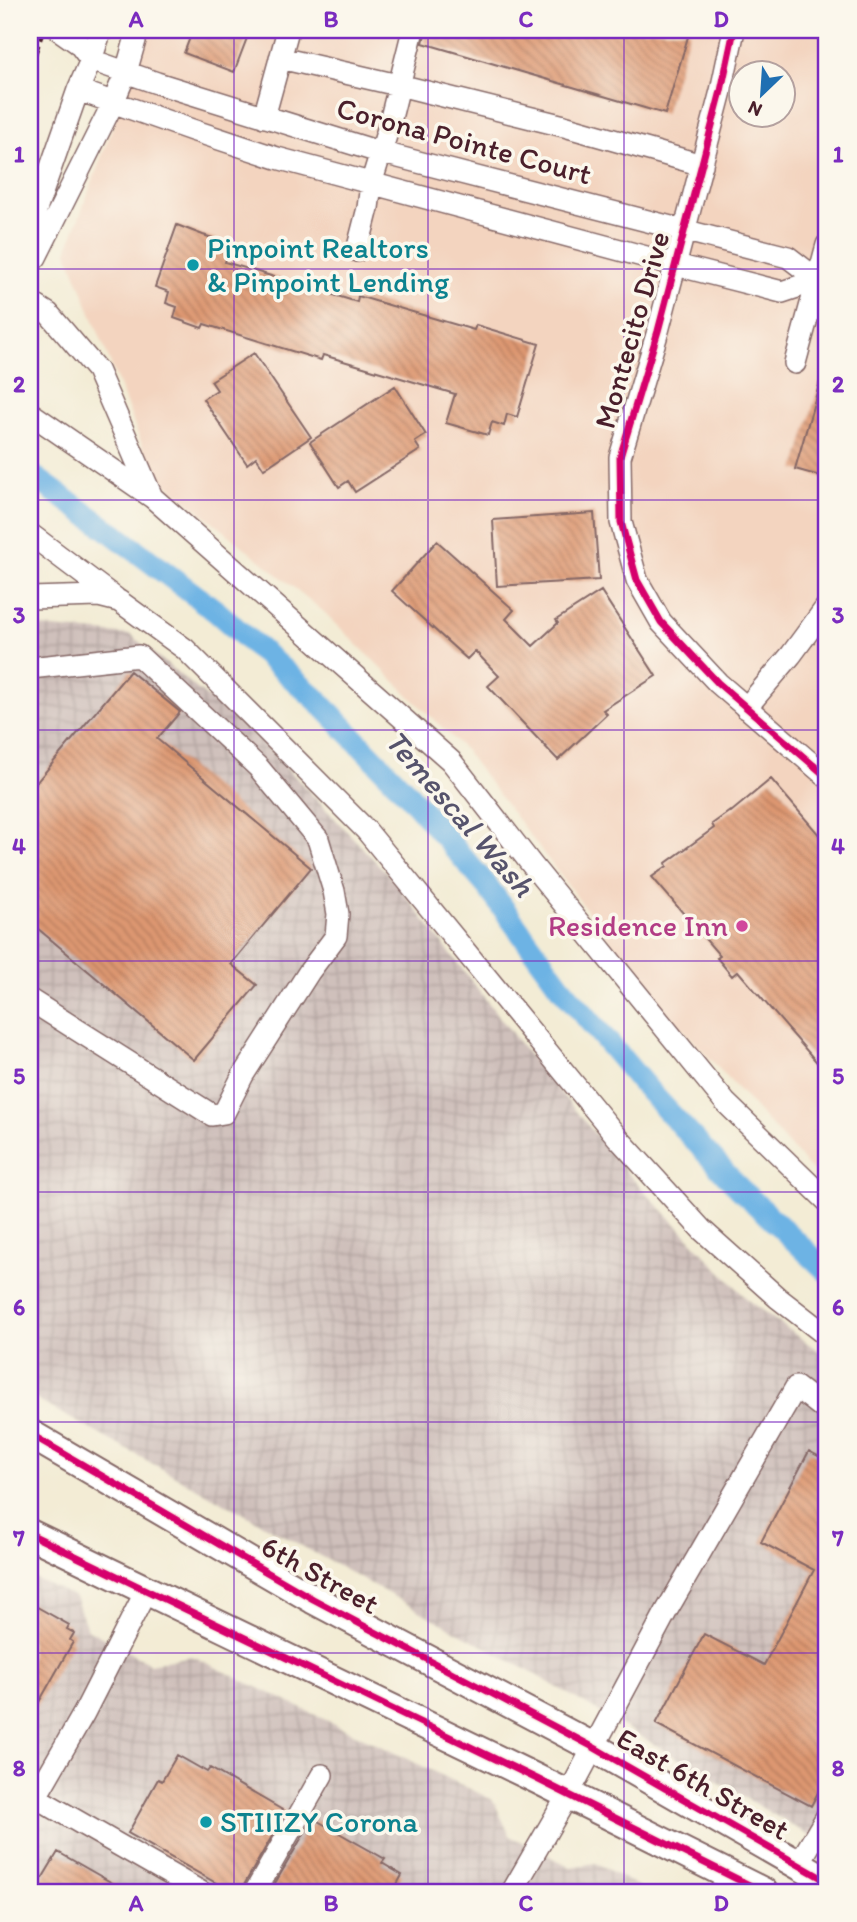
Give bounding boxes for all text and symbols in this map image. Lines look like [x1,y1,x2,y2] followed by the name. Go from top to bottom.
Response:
[128,5,144,33] text: A
[324,5,339,33] text: B
[519,5,534,33] text: C
[713,5,729,33] text: D
[728,60,798,130] north arrow
[333,89,596,192] street label: Corona Pointe Court
[744,96,766,122] text: N
[14,140,25,168] text: 1
[833,140,844,168] text: 1
[586,227,677,433] street label: Montecito Drive
[207,229,450,300] place label: Pinpoint Realtors & Pinpoint Lending
[185,257,201,273] marker: Pinpoint Realtors & Pinpoint Lending
[13,370,26,398] text: 2
[832,370,845,398] text: 2
[13,601,26,629] text: 3
[832,601,845,629] text: 3
[377,722,543,904] water label: Temescal Wash
[12,832,26,860] text: 4
[831,832,845,860] text: 4
[548,907,728,944] place label: Residence Inn
[734,918,750,934] marker: Residence Inn
[13,1062,25,1090] text: 5
[832,1062,844,1090] text: 5
[13,1293,25,1321] text: 6
[832,1293,844,1321] text: 6
[12,1524,25,1552] text: 7
[831,1524,844,1552] text: 7
[255,1527,386,1622] street label: 6th Street
[610,1719,796,1848] street label: East 6th Street
[13,1754,26,1782] text: 8
[832,1754,845,1782] text: 8
[220,1803,419,1840] place label: STIIIZY Corona
[198,1814,214,1830] marker: STIIIZY Corona
[128,1889,144,1917] text: A
[324,1889,339,1917] text: B
[519,1889,534,1917] text: C
[713,1889,729,1917] text: D

